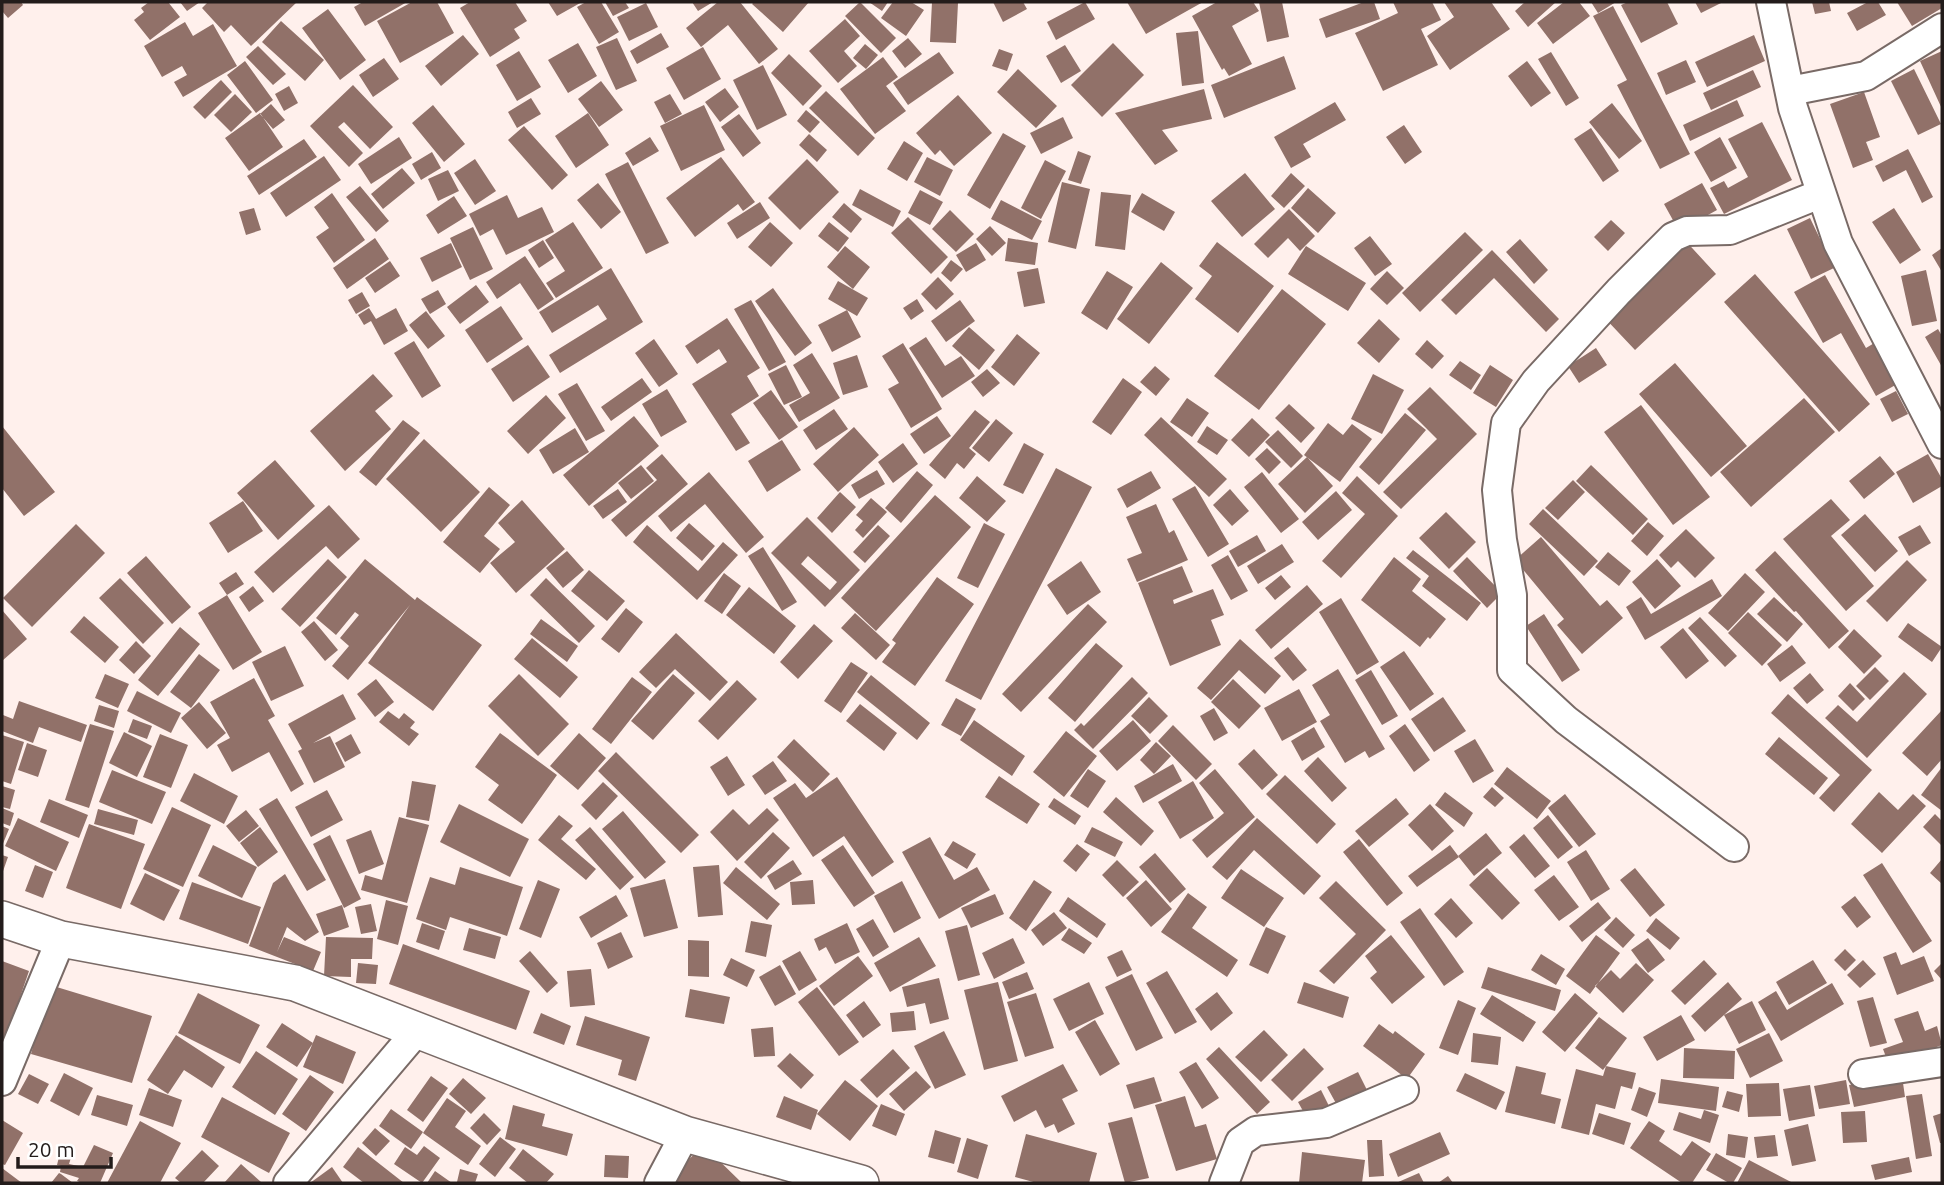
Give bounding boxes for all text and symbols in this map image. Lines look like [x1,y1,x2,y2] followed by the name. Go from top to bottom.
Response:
[18,1126,110,1170] scale bar
[28,1137,75,1161] text: 20 m

